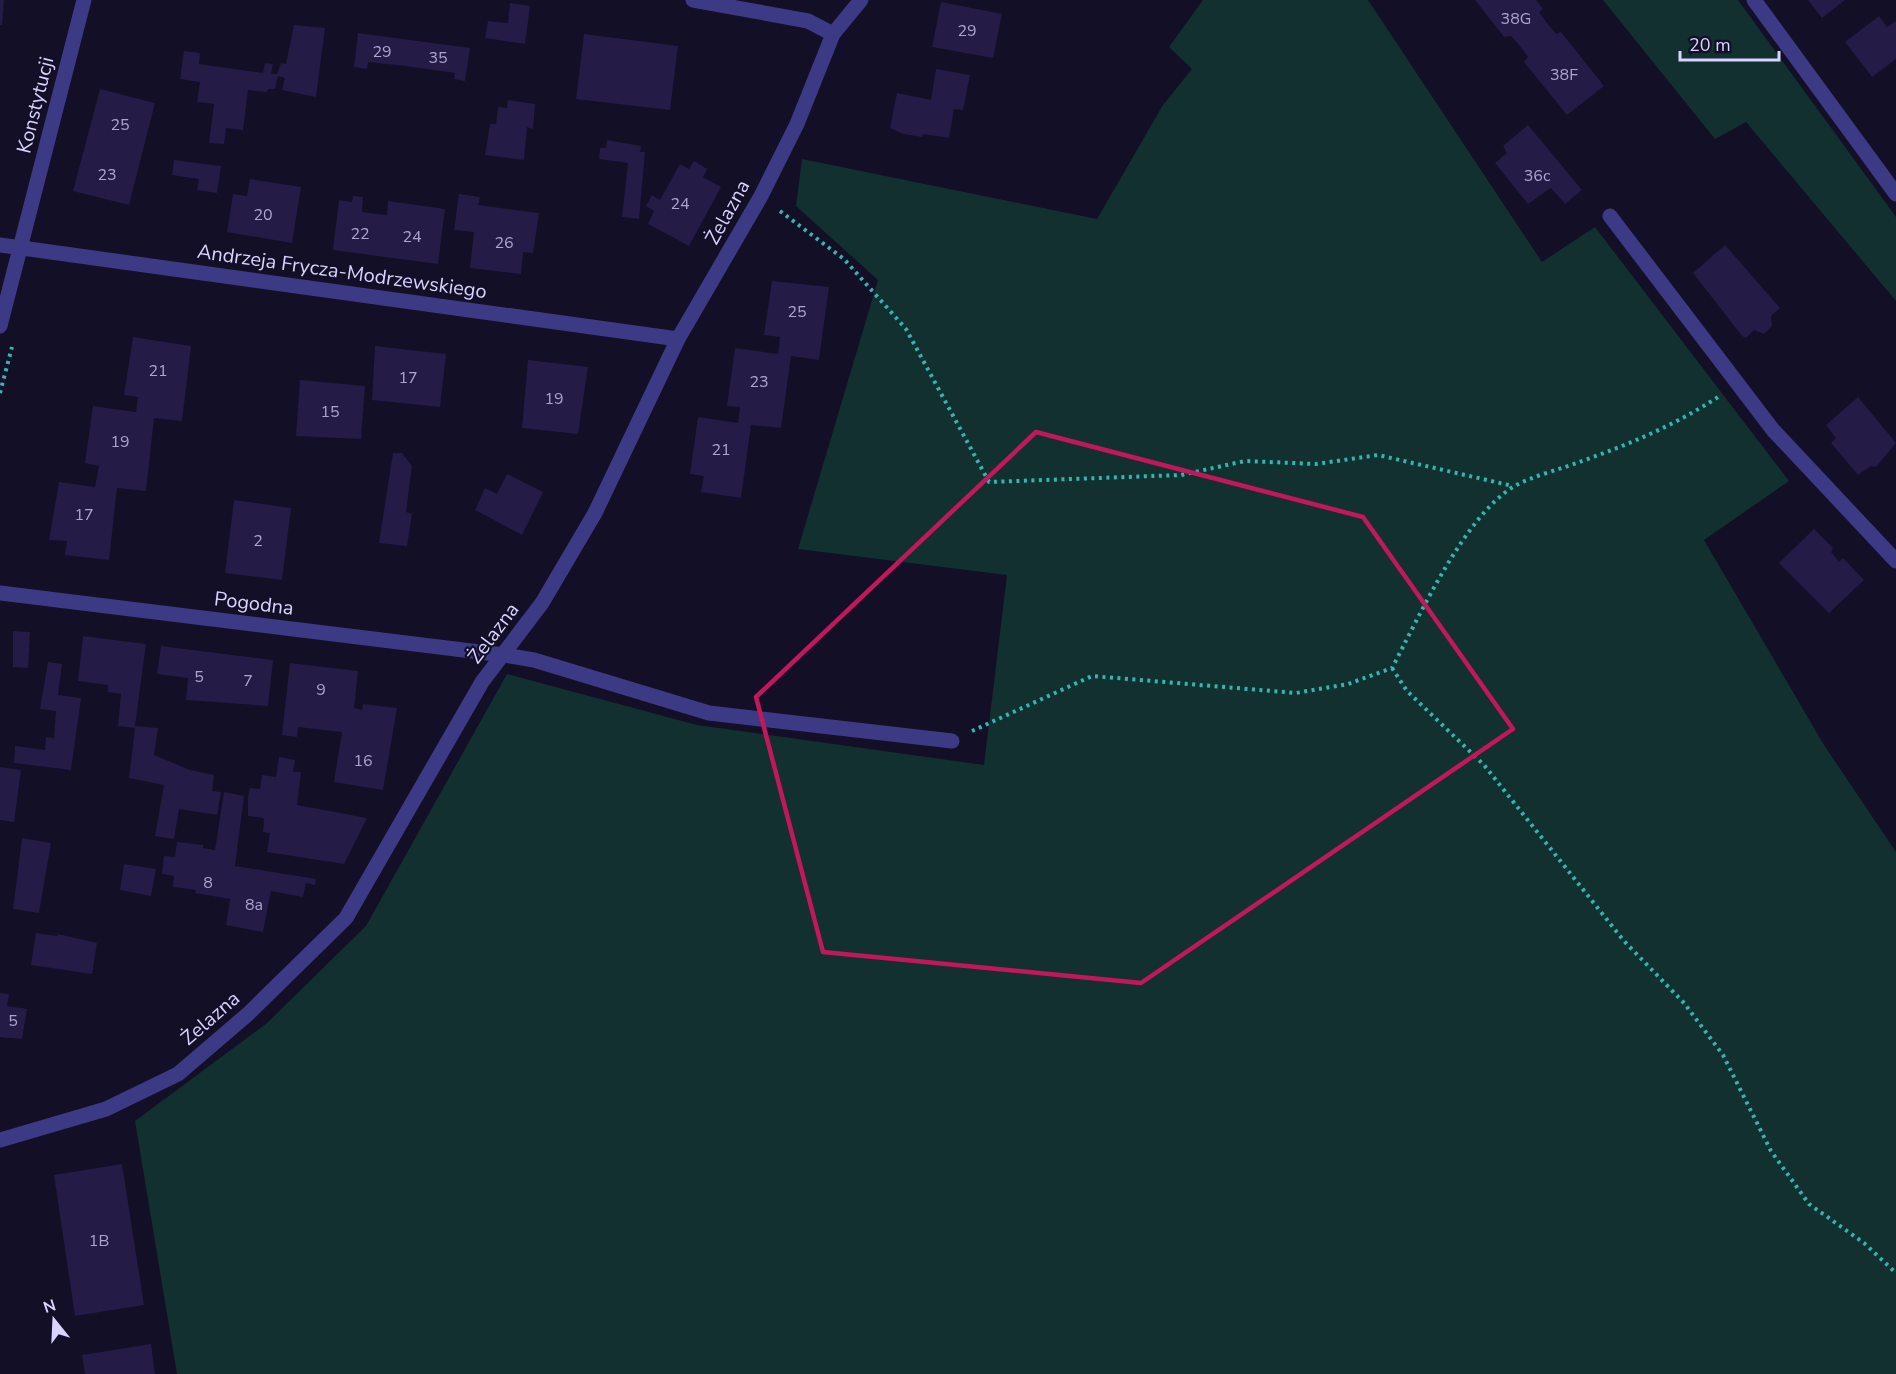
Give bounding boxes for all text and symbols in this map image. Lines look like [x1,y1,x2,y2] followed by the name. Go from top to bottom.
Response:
[1501,8,1531,30] house number: 38G
[957,20,977,42] house number: 29
[1680,24,1779,62] scale bar
[1689,33,1731,57] text: 20 m
[372,41,392,63] house number: 29
[428,47,448,69] house number: 35
[10,54,61,156] street label: Konstytucji
[1550,64,1578,86] house number: 38F
[110,114,130,136] house number: 25
[97,164,117,186] house number: 23
[1524,165,1551,187] house number: 36c
[699,175,756,249] street label: Żelazna
[670,193,690,215] house number: 24
[253,204,273,226] house number: 20
[350,223,370,245] house number: 22
[402,226,422,248] house number: 24
[494,232,514,254] house number: 26
[195,238,488,305] street label: Andrzeja Frycza-Modrzewskiego
[787,301,807,323] house number: 25
[148,360,168,382] house number: 21
[398,367,418,389] house number: 17
[749,371,769,393] house number: 23
[544,388,564,410] house number: 19
[320,401,340,423] house number: 15
[110,431,130,453] house number: 19
[711,439,731,461] house number: 21
[74,504,94,526] house number: 17
[253,530,263,552] house number: 2
[213,585,295,622] street label: Pogodna
[462,597,525,669] street label: Żelazna
[194,666,204,688] house number: 5
[243,670,253,692] house number: 7
[316,679,326,701] house number: 9
[353,750,373,772] house number: 16
[203,872,213,894] house number: 8
[245,894,263,916] house number: 8a
[175,985,246,1051] street label: Żelazna
[8,1010,18,1032] house number: 5
[89,1230,109,1252] house number: 1B
[24,1290,84,1350] north arrow
[41,1294,59,1319] text: N

